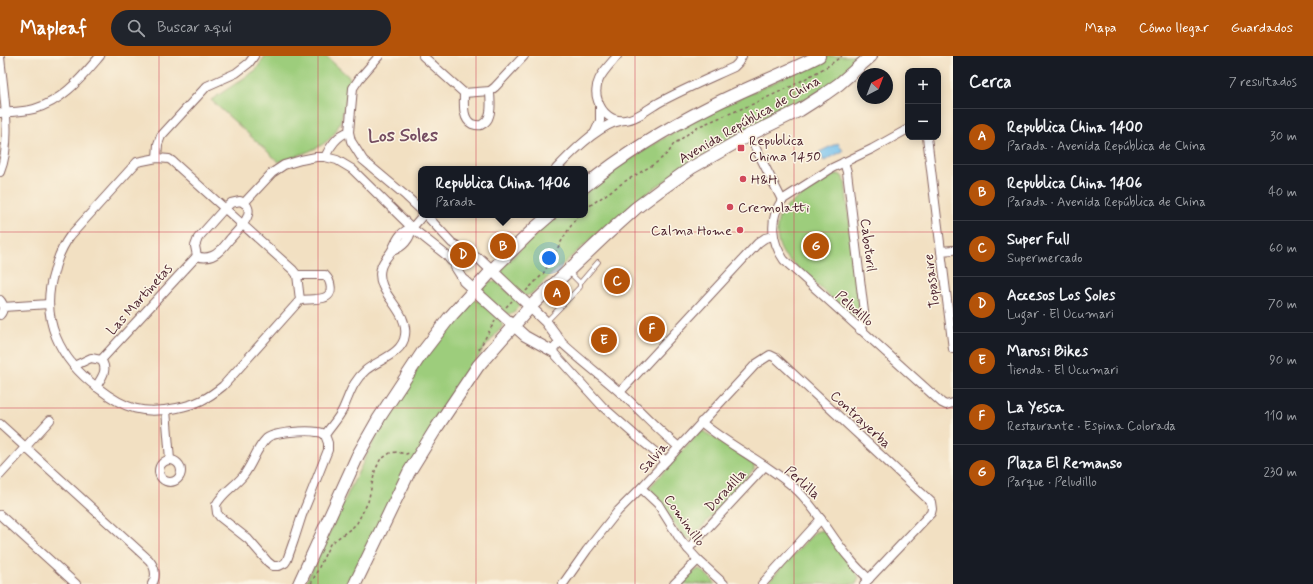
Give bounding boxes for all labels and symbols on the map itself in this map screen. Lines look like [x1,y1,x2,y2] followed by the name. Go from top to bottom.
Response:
[857,68,893,104] north arrow
[676,72,823,168] street label: Avenida República de China
[368,124,438,148] district label: Los Soles
[749,132,821,166] place label: Republica China 1450
[736,143,746,153] marker: Republica China 1450
[751,171,777,189] place label: H&H
[738,174,748,184] marker: H&H
[738,199,809,217] place label: Cremolatti
[725,202,735,212] marker: Cremolatti
[856,217,880,273] street label: Cabotoril
[651,222,732,240] place label: Calma Home
[735,225,745,235] marker: Calma Home
[490,231,516,261] pin: B
[803,231,829,261] pin: G
[450,240,476,270] pin: D
[539,248,559,268] your location
[920,253,944,309] street label: Topasaire
[103,260,177,339] street label: Las Martinetas
[604,266,630,296] pin: C
[544,278,570,308] pin: A
[831,287,877,331] street label: Peludillo
[639,314,665,344] pin: F
[591,325,617,355] pin: E
[826,387,895,453] street label: Contrayerba
[635,438,673,477] street label: Salvia
[781,462,824,504] street label: Perlilla
[701,465,750,516] street label: Doradilla
[659,491,709,550] street label: Cominillo

